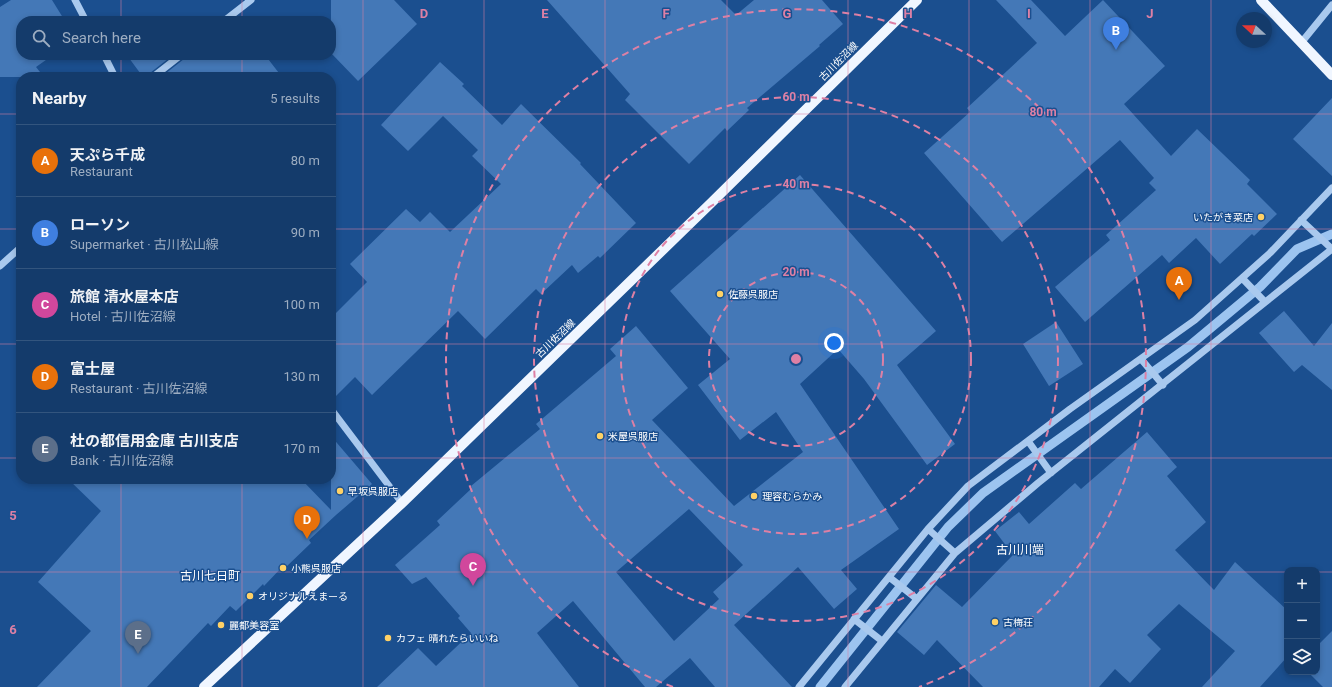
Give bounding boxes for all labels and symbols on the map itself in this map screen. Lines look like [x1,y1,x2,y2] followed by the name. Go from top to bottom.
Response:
[420,6,428,21] text: D
[541,6,549,21] text: E
[662,6,670,21] text: F
[783,6,792,21] text: G
[903,6,913,21] text: H
[1027,6,1031,21] text: I
[1146,6,1154,21] text: J
[1236,12,1272,48] north arrow
[1103,17,1129,50] pin: B
[817,40,860,83] street label: 古川佐沼線
[782,90,810,104] text: 60 m
[1029,105,1057,119] text: 80 m
[782,177,810,191] text: 40 m
[1193,212,1253,223] place label: いたがき菜店
[1256,212,1266,222] marker: いたがき菜店
[782,265,810,279] text: 20 m
[1166,267,1192,300] pin: A
[715,289,725,299] marker: 佐藤呉服店
[728,289,778,300] place label: 佐藤呉服店
[534,317,577,360] street label: 古川佐沼線
[824,333,844,353] your location
[789,352,803,366] centre of rings
[595,431,605,441] marker: 米屋呉服店
[608,431,658,442] place label: 米屋呉服店
[335,486,345,496] marker: 早坂呉服店
[348,486,398,497] place label: 早坂呉服店
[749,491,759,501] marker: 理容むらかみ
[762,491,822,502] place label: 理容むらかみ
[294,506,320,539] pin: D
[9,508,17,523] text: 5
[996,543,1044,557] district label: 古川川端
[460,553,486,586] pin: C
[278,563,288,573] marker: 小熊呉服店
[291,563,341,574] place label: 小熊呉服店
[180,569,240,583] district label: 古川七日町
[245,591,255,601] marker: オリジナルえまーる
[258,591,348,602] place label: オリジナルえまーる
[990,617,1000,627] marker: 古梅荘
[1003,617,1033,628] place label: 古梅荘
[216,620,226,630] marker: 麗都美容室
[229,620,279,631] place label: 麗都美容室
[125,621,151,654] pin: E
[9,622,17,637] text: 6
[383,633,393,643] marker: カフェ 晴れたらいいね
[396,633,498,644] place label: カフェ 晴れたらいいね

